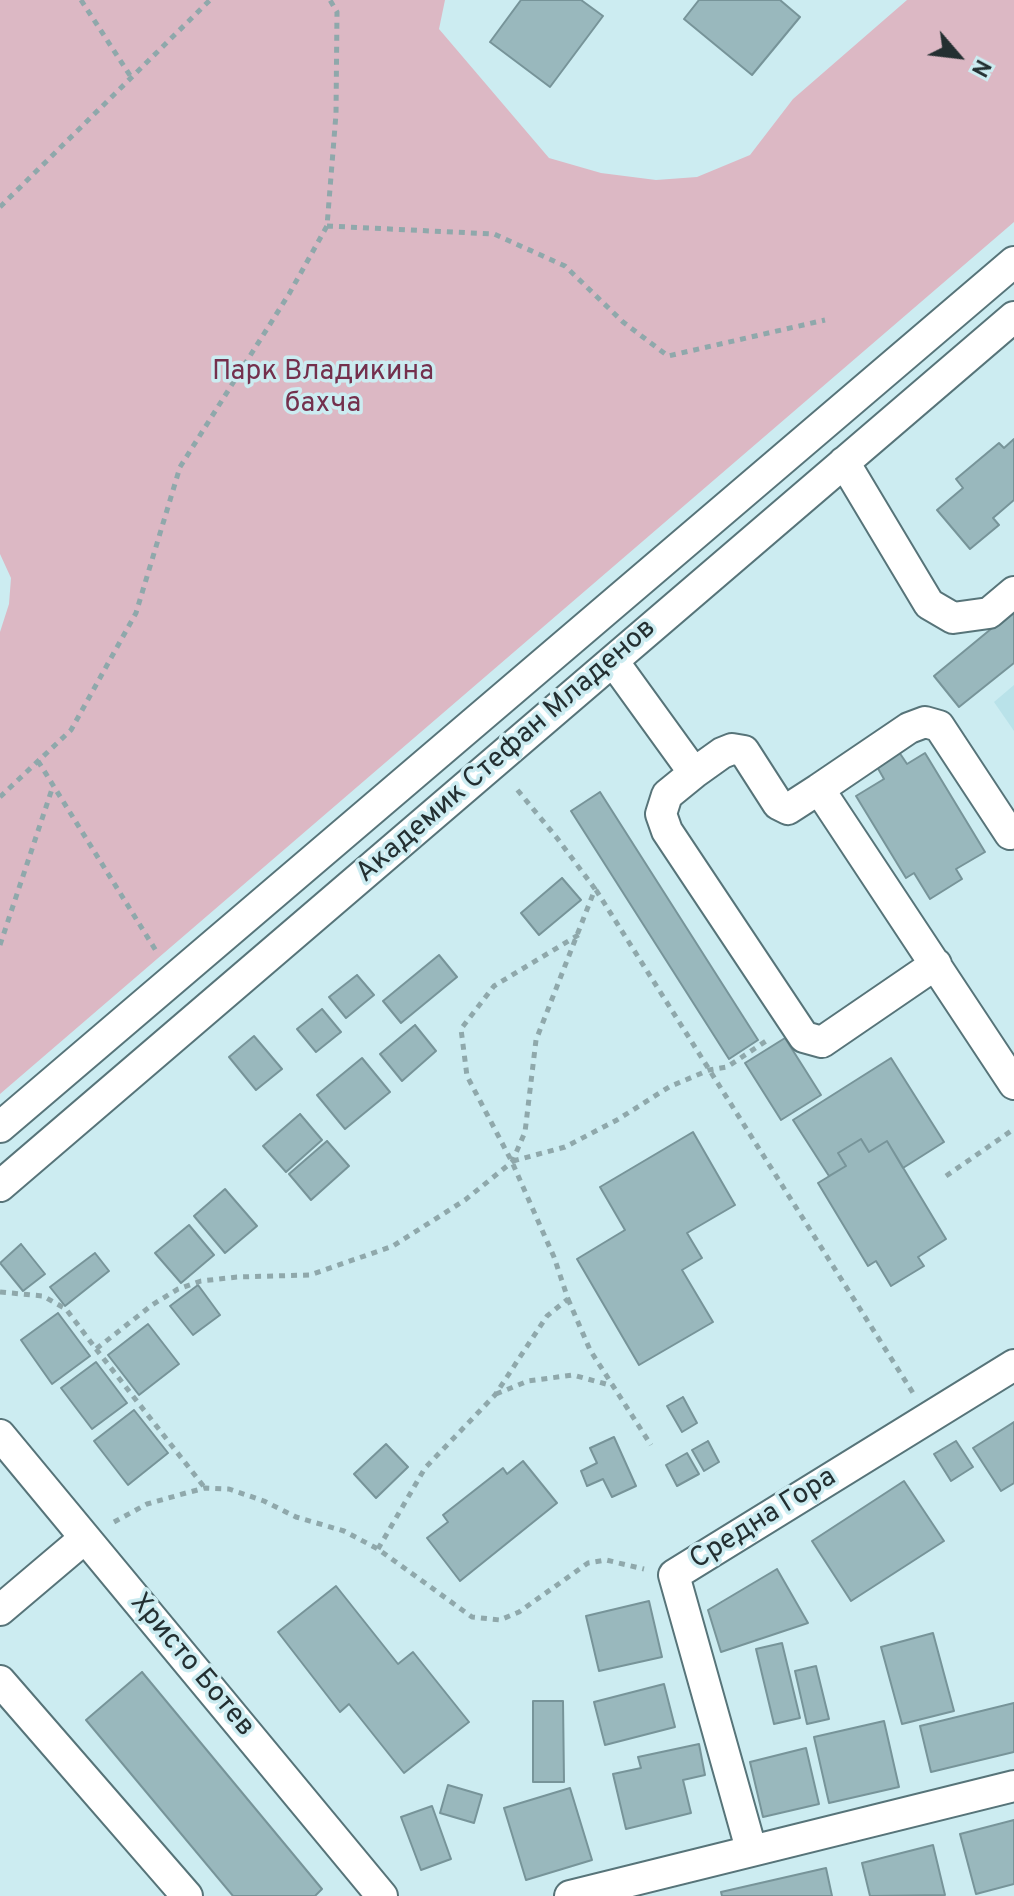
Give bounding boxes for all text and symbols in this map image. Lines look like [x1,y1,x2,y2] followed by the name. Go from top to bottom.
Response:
[918,16,998,96] north arrow
[964,54,995,81] text: N
[212,356,434,422] park label: Парк Владикина бахча
[350,613,664,891] street label: Академик Стефан Младенов
[685,1462,843,1578] street label: Средна Гора
[121,1588,261,1744] street label: Христо Ботев

